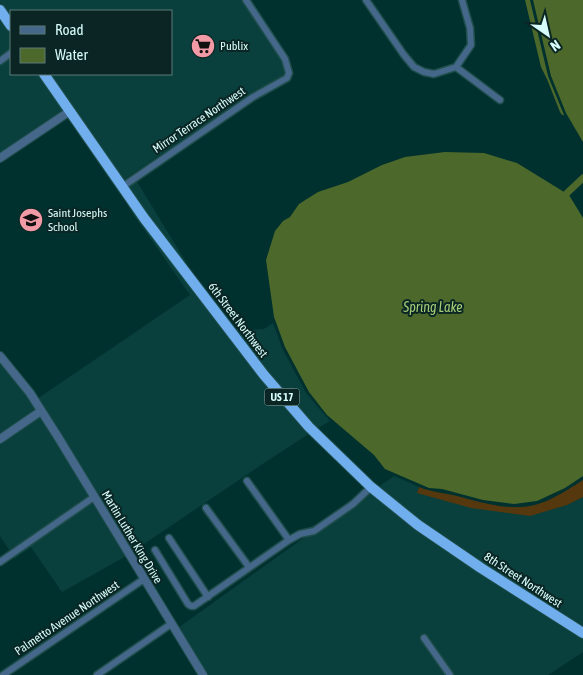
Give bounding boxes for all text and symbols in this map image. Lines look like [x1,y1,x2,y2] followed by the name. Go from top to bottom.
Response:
[10,10,172,75] legend
[523,10,573,60] north arrow
[55,21,84,38] text: Road
[190,33,216,59] supermarket icon: Publix
[547,37,563,55] text: N
[220,39,248,53] place label: Publix
[55,46,88,63] text: Water
[150,84,248,156] street label: Mirror Terrace Northwest
[48,206,107,234] place label: Saint Josephs School
[18,207,44,233] school or university icon: Saint Josephs School
[205,280,271,361] street label: 6th Street Northwest
[402,299,463,315] water label: Spring Lake
[264,388,300,406] road number: US 17
[99,488,165,586] street label: Martin Luther King Drive
[481,550,565,611] street label: 8th Street Northwest
[12,577,122,658] street label: Palmetto Avenue Northwest

